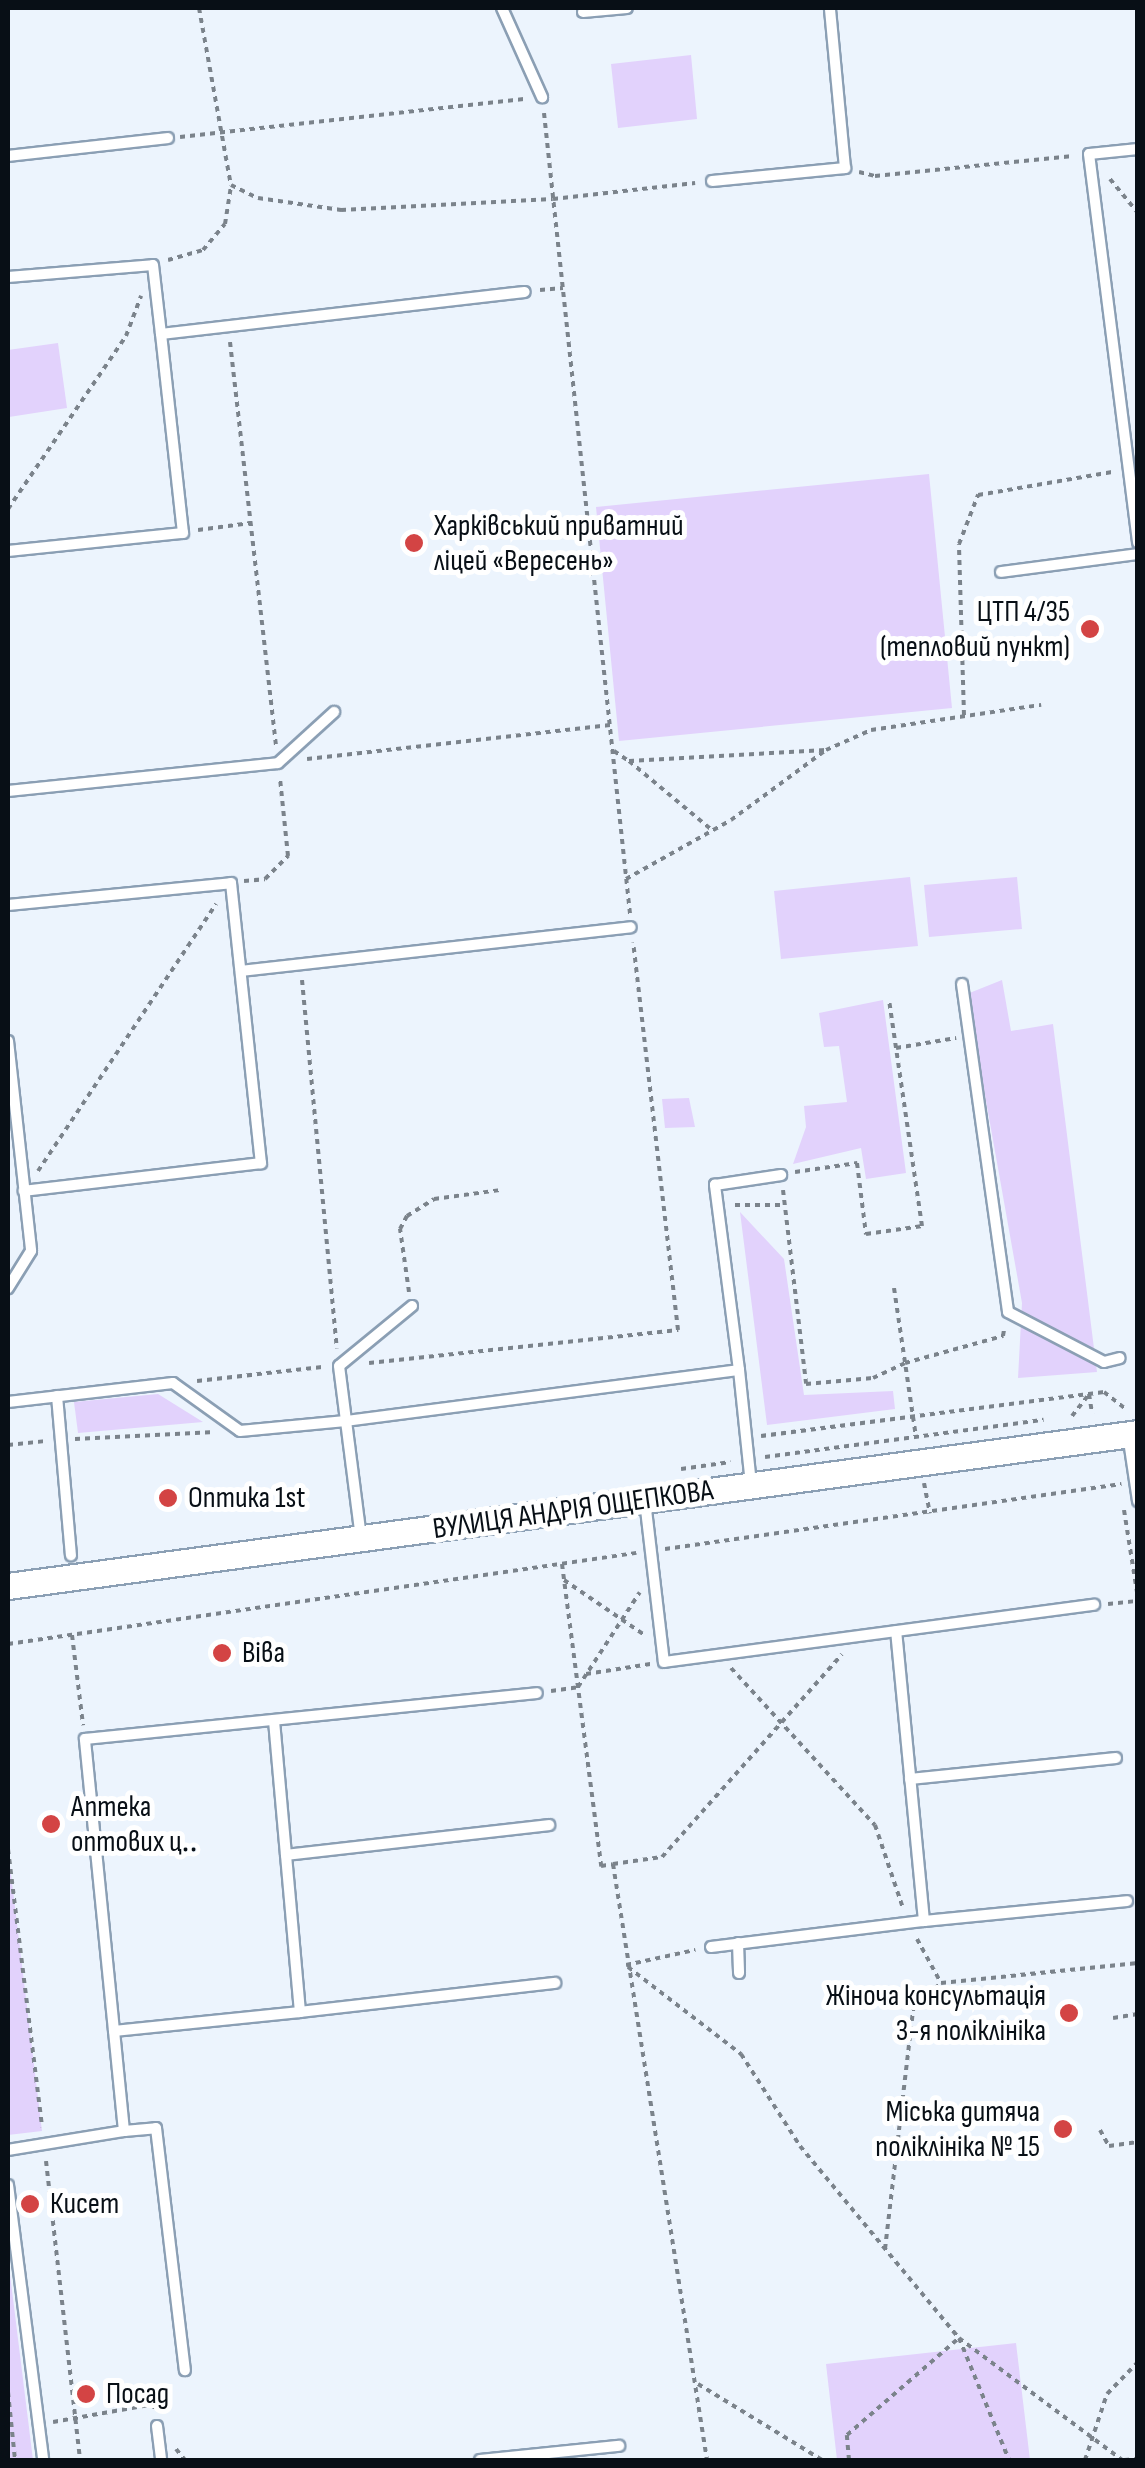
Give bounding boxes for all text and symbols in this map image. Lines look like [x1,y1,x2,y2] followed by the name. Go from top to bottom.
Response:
[434,508,684,578] place label: Харківський приватний ліцей «Вересень»
[403,532,425,554] marker: Харківський приватний ліцей «Вересень»
[880,594,1070,664] place label: ЦТП 4/35 (тепловий пункт)
[1079,618,1101,640] marker: ЦТП 4/35 (тепловий пункт)
[431,1473,715,1547] street label: ВУЛИЦЯ АНДРІЯ ОЩЕПКОВА
[188,1480,305,1516] place label: Оптика 1st
[157,1487,179,1509] marker: Оптика 1st
[242,1635,285,1671] place label: Віва
[211,1642,233,1664] marker: Віва
[71,1789,198,1860] place label: Аптека оптових ц‥
[40,1813,62,1835] marker: Аптека оптових ц‥
[825,1978,1046,2048] place label: Жіноча консультація 3-я поліклініка
[1056,2000,1082,2026] marker: Жіноча консультація 3-я поліклініка
[875,2094,1040,2164] place label: Міська дитяча поліклініка № 15
[1050,2116,1076,2142] marker: Міська дитяча поліклініка № 15
[50,2186,119,2222] place label: Кисет
[19,2193,41,2215] marker: Кисет
[106,2376,169,2412] place label: Посад
[75,2383,97,2405] marker: Посад

